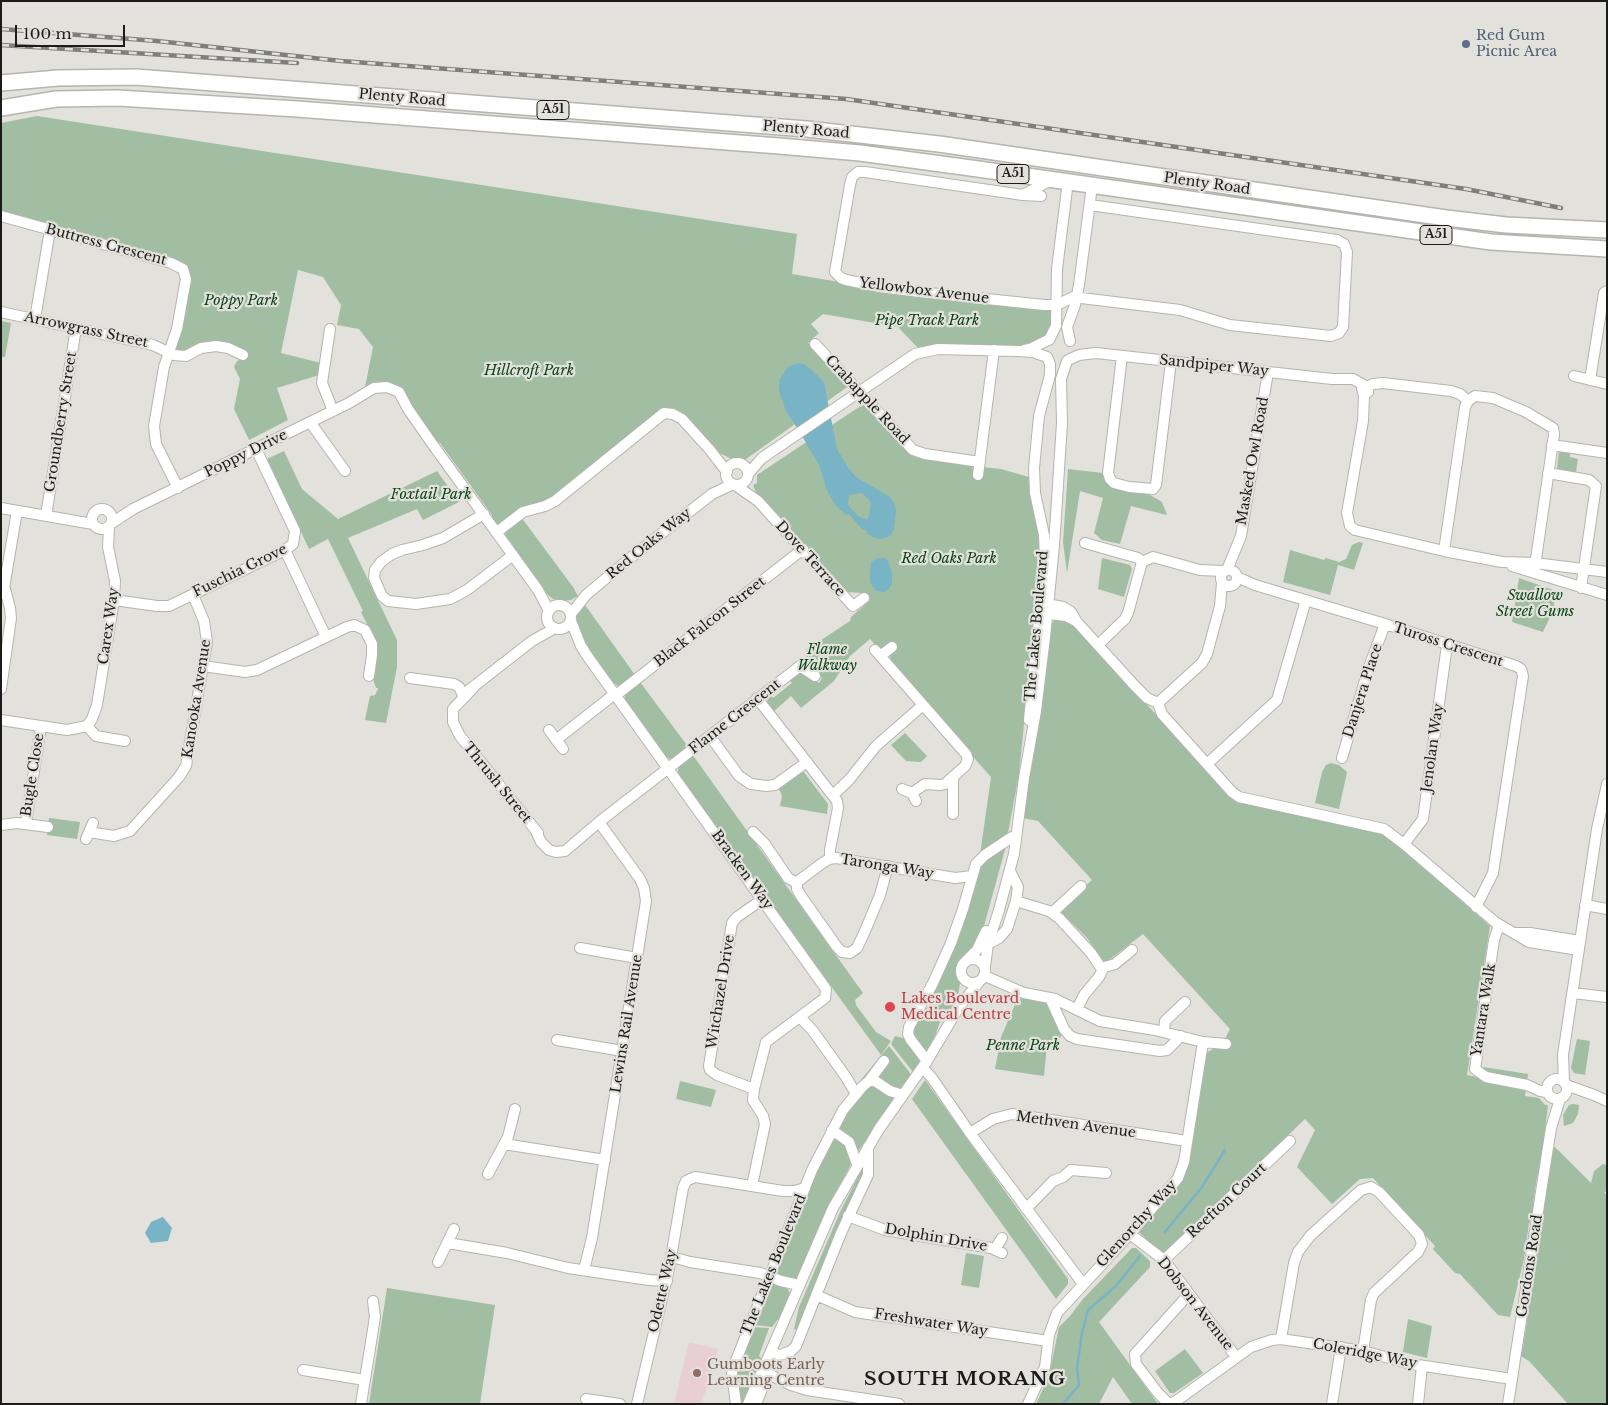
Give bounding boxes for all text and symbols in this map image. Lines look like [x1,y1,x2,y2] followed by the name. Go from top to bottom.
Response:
[18,15,128,47] scale bar
[23,24,72,43] text: 100 m
[1476,28,1557,60] place label: Red Gum Picnic Area
[1460,38,1472,50] marker: Red Gum Picnic Area
[358,86,446,110] street label: Plenty Road
[537,100,569,120] road number: A51
[762,118,850,142] street label: Plenty Road
[997,164,1029,183] road number: A51
[1163,170,1251,198] street label: Plenty Road
[44,221,168,269] street label: Buttress Crescent
[1420,226,1452,244] road number: A51
[858,275,990,307] street label: Yellowbox Avenue
[204,293,278,309] park label: Poppy Park
[22,309,150,351] street label: Arrowgrass Street
[875,313,979,329] park label: Pipe Track Park
[42,351,80,493] street label: Groundberry Street
[821,352,913,448] street label: Crabapple Road
[1158,352,1270,380] street label: Sandpiper Way
[484,363,574,379] park label: Hillcroft Park
[1233,396,1273,526] street label: Masked Owl Road
[202,427,290,481] street label: Poppy Drive
[390,487,472,503] park label: Foxtail Park
[603,505,695,583] street label: Red Oaks Way
[772,518,848,600] street label: Dove Terrace
[190,541,290,601] street label: Fuschia Grove
[1022,550,1052,702] street label: The Lakes Boulevard
[901,551,997,567] park label: Red Oaks Park
[651,573,769,671] street label: Black Falcon Street
[95,586,123,666] street label: Carex Way
[1496,588,1574,620] park label: Swallow Street Gums
[1391,619,1505,671] street label: Tuross Crescent
[179,638,215,760] street label: Kanooka Avenue
[797,642,857,674] park label: Flame Walkway
[1340,642,1386,740] street label: Danjera Place
[686,676,784,758] street label: Flame Crescent
[1418,702,1448,794] street label: Jenolan Way
[18,732,48,818] street label: Bugle Close
[459,739,535,827] street label: Thrush Street
[708,827,776,913] street label: Bracken Way
[839,851,935,883] street label: Taronga Way
[704,934,738,1050] street label: Witchazel Drive
[608,953,646,1095] street label: Lewins Rail Avenue
[1468,962,1500,1058] street label: Yantara Walk
[901,991,1019,1024] place label: Lakes Boulevard Medical Centre
[883,1000,897,1014] marker: Lakes Boulevard Medical Centre
[986,1038,1060,1054] park label: Penne Park
[1015,1108,1137,1142] street label: Methven Avenue
[1184,1160,1270,1242] street label: Reefton Court
[1093,1177,1181,1271] street label: Glenorchy Way
[738,1192,810,1338] street label: The Lakes Boulevard
[1514,1213,1546,1319] street label: Gordons Road
[883,1221,989,1255] street label: Dolphin Drive
[645,1248,681,1334] street label: Odette Way
[1154,1254,1236,1354] street label: Dobson Avenue
[873,1306,989,1340] street label: Freshwater Way
[1311,1336,1419,1372] street label: Coleridge Way
[707,1357,825,1390] place label: Gumboots Early Learning Centre
[691,1367,703,1379] marker: Gumboots Early Learning Centre
[862,1369,1068,1391] district label: SOUTH MORANG

